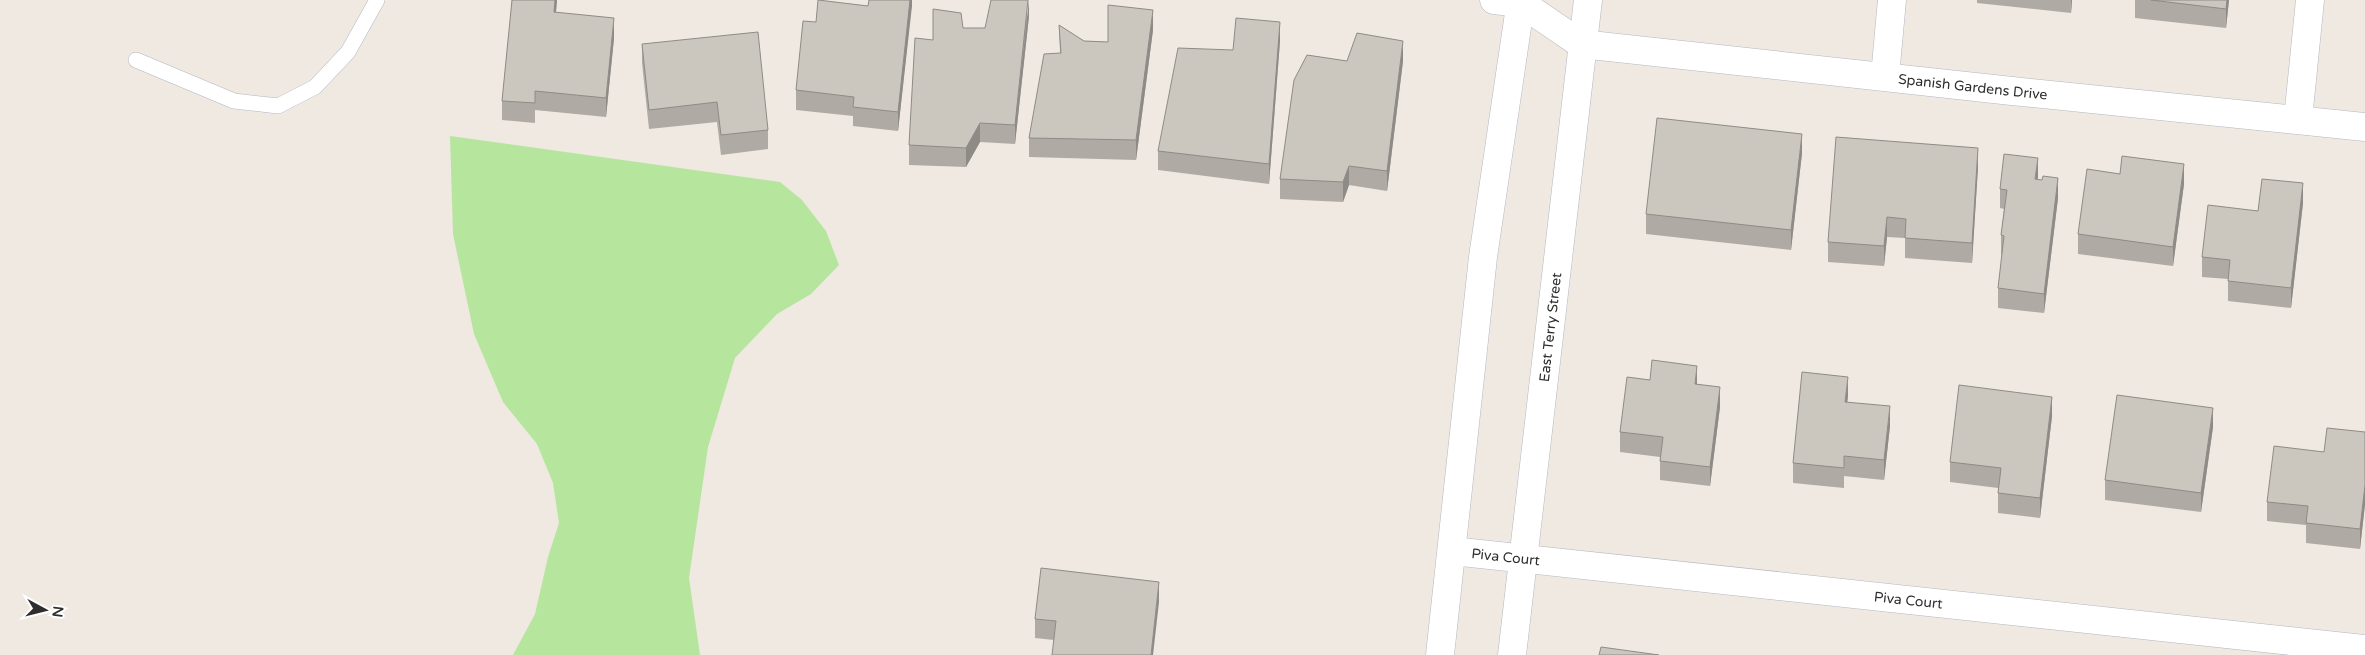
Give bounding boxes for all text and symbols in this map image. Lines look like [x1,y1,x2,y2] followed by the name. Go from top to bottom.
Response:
[1897,70,2048,103] street label: Spanish Gardens Drive
[1535,271,1565,383] street label: East Terry Street
[1471,545,1542,569] street label: Piva Court
[20,585,70,635] north arrow
[1873,588,1944,612] street label: Piva Court
[48,605,67,618] text: N

